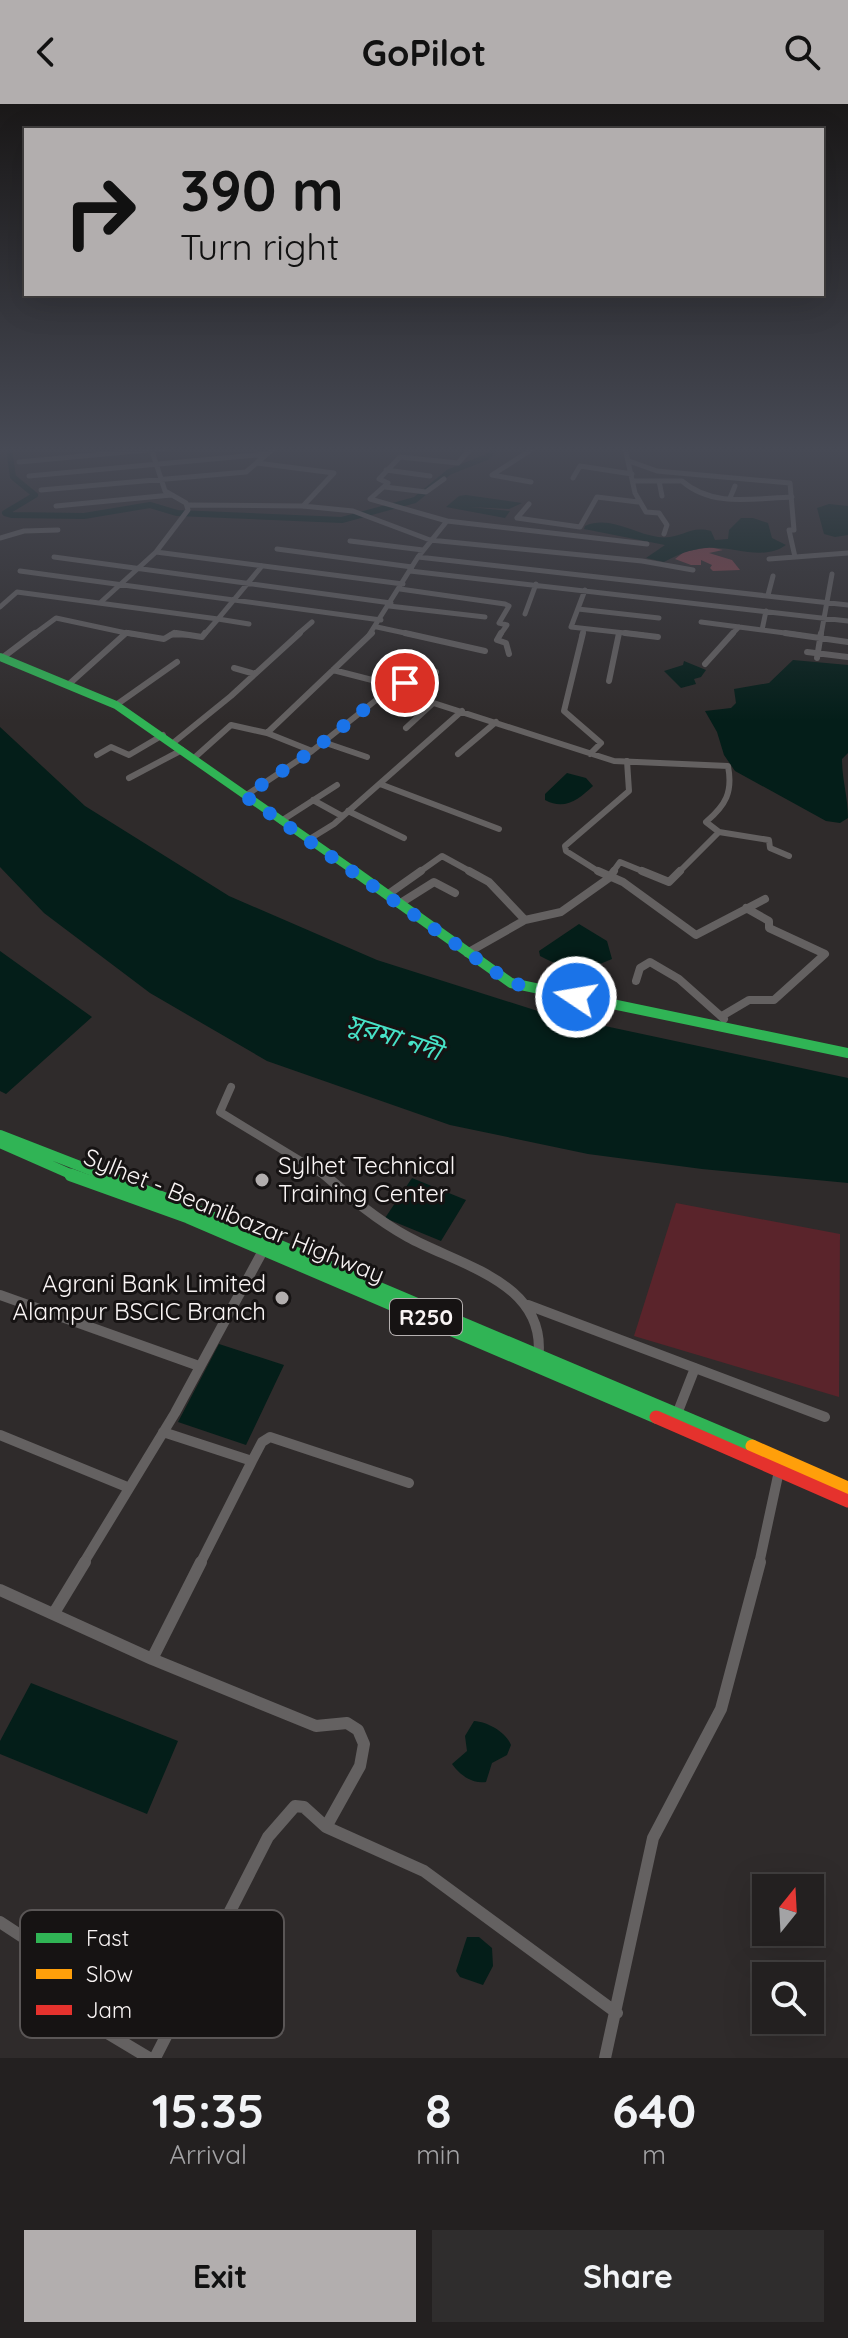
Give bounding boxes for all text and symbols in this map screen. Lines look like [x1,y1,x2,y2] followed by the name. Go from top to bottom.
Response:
[24,30,68,74] icon: back
[362,30,486,75] text: GoPilot
[780,30,824,74] icon: search
[180,155,344,225] text: 390 m
[48,160,152,264] icon: right
[180,224,339,269] text: Turn right
[371,649,439,717] pin
[383,661,427,705] icon: arrive
[534,955,618,1039] position arrow
[342,1006,451,1069] water label: সুরমা নদী
[80,1141,389,1289] street label: Sylhet - Beanibazar Highway
[278,1150,455,1208] place label: Sylhet Technical Training Center
[253,1171,271,1189] marker: Sylhet Technical Training Center
[12,1268,266,1326] place label: Agrani Bank Limited Alampur BSCIC Branch
[273,1289,291,1307] marker: Agrani Bank Limited Alampur BSCIC Branch
[390,1299,462,1335] road number: R250
[752,1874,824,1946] north arrow
[752,1874,824,2034] map controls
[20,1910,284,2038] legend
[86,1924,129,1952] text: Fast
[86,1960,133,1988] text: Slow
[752,1962,824,2034] button: search
[86,1996,132,2024] text: Jam
[152,2080,265,2140] text: 15:35
[425,2080,451,2140] text: 8
[612,2080,696,2140] text: 640
[169,2138,247,2171] text: Arrival
[416,2138,460,2171] text: min
[642,2138,666,2171] text: m
[24,2230,416,2322] button: Exit
[432,2230,824,2322] button: Share

